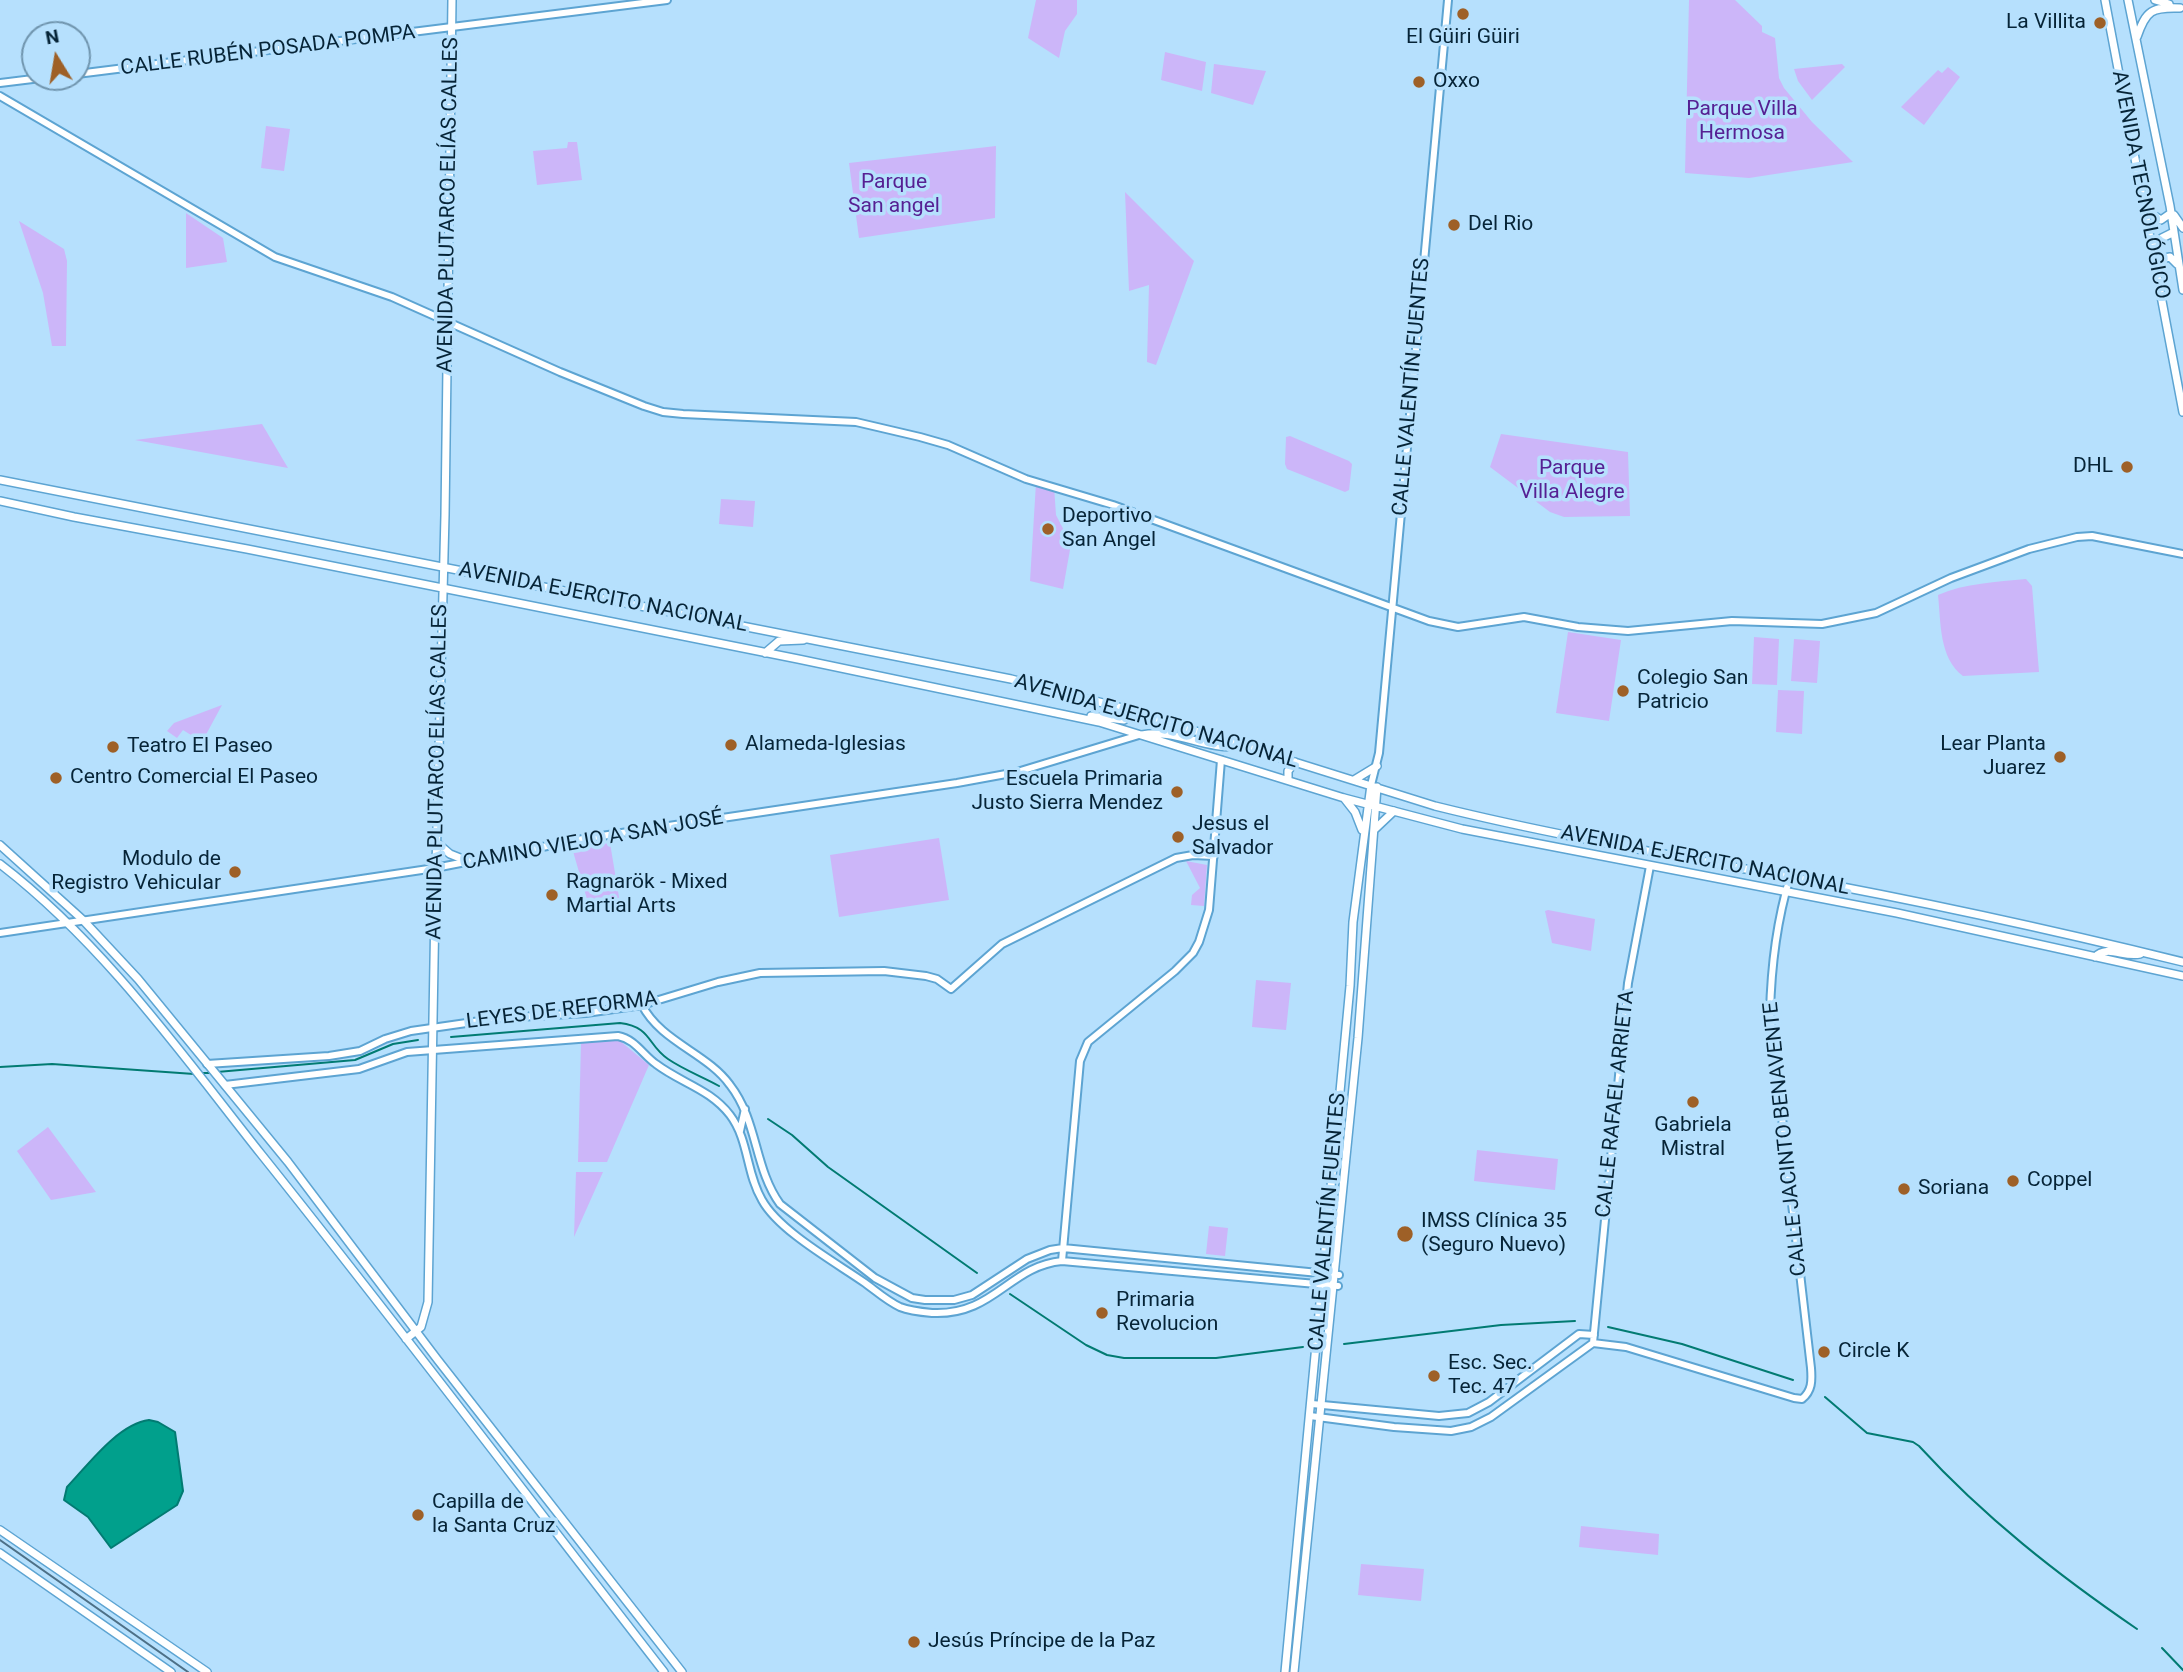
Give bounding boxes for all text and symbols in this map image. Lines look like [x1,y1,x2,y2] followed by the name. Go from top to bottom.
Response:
[1455,6,1471,22] marker: El Güiri Güiri
[2006,10,2086,36] place label: La Villita
[2092,15,2108,31] marker: La Villita
[119,20,417,82] street label: CALLE RUBÉN POSADA POMPA
[21,21,91,91] north arrow
[44,24,61,49] text: N
[1406,25,1520,51] place label: El Güiri Güiri
[433,37,465,373] street label: AVENIDA PLUTARCO ELÍAS CALLES
[1433,69,1480,95] place label: Oxxo
[2105,69,2175,301] street label: AVENIDA TECNOLÓGICO
[1411,74,1427,90] marker: Oxxo
[1686,97,1798,147] park label: Parque Villa Hermosa
[848,170,940,220] park label: Parque San angel
[1468,212,1533,238] place label: Del Rio
[1446,217,1462,233] marker: Del Rio
[1388,257,1436,517] street label: CALLE VALENTÍN FUENTES
[2073,454,2113,480] place label: DHL
[1519,456,1625,506] park label: Parque Villa Alegre
[2119,459,2135,475] marker: DHL
[1062,504,1156,554] place label: Deportivo San Angel
[1040,521,1056,537] marker: Deportivo San Angel
[457,558,749,638] street label: AVENIDA EJERCITO NACIONAL
[422,604,454,940] street label: AVENIDA PLUTARCO ELÍAS CALLES
[1637,666,1748,716] place label: Colegio San Patricio
[1012,669,1300,775] street label: AVENIDA EJERCITO NACIONAL
[1615,683,1631,699] marker: Colegio San Patricio
[745,732,906,758] place label: Alameda-Iglesias
[1940,732,2046,782] place label: Lear Planta Juarez
[127,734,273,760] place label: Teatro El Paseo
[723,737,739,753] marker: Alameda-Iglesias
[105,739,121,755] marker: Teatro El Paseo
[2052,749,2068,765] marker: Lear Planta Juarez
[70,765,318,791] place label: Centro Comercial El Paseo
[972,767,1163,817] place label: Escuela Primaria Justo Sierra Mendez
[48,770,64,786] marker: Centro Comercial El Paseo
[1169,784,1185,800] marker: Escuela Primaria Justo Sierra Mendez
[461,806,725,876] street label: CAMINO VIEJO A SAN JOSÉ
[1192,812,1273,862] place label: Jesus el Salvador
[1559,821,1851,901] street label: AVENIDA EJERCITO NACIONAL
[1170,829,1186,845] marker: Jesus el Salvador
[51,847,221,897] place label: Modulo de Registro Vehicular
[227,864,243,880] marker: Modulo de Registro Vehicular
[566,870,728,920] place label: Ragnarök - Mixed Martial Arts
[544,887,560,903] marker: Ragnarök - Mixed Martial Arts
[465,987,659,1035] street label: LEYES DE REFORMA
[1592,989,1640,1219] street label: CALLE RAFAEL ARRIETA
[1759,1001,1813,1277] street label: CALLE JACINTO BENAVENTE
[1304,1092,1352,1352] street label: CALLE VALENTÍN FUENTES
[1685,1094,1701,1110] marker: Gabriela Mistral
[1654,1113,1732,1163] place label: Gabriela Mistral
[2027,1168,2092,1194] place label: Coppel
[2005,1173,2021,1189] marker: Coppel
[1918,1176,1989,1202] place label: Soriana
[1896,1181,1912,1197] marker: Soriana
[1421,1209,1567,1259] place label: IMSS Clínica 35 (Seguro Nuevo)
[1395,1224,1415,1244] marker: IMSS Clínica 35 (Seguro Nuevo)
[1116,1288,1218,1338] place label: Primaria Revolucion
[1094,1305,1110,1321] marker: Primaria Revolucion
[1838,1339,1909,1365] place label: Circle K
[1816,1344,1832,1360] marker: Circle K
[1448,1351,1533,1401] place label: Esc. Sec. Tec. 47
[1426,1368,1442,1384] marker: Esc. Sec. Tec. 47
[432,1490,556,1540] place label: Capilla de la Santa Cruz
[410,1507,426,1523] marker: Capilla de la Santa Cruz
[928,1629,1155,1655] place label: Jesús Príncipe de la Paz
[906,1634,922,1650] marker: Jesús Príncipe de la Paz

